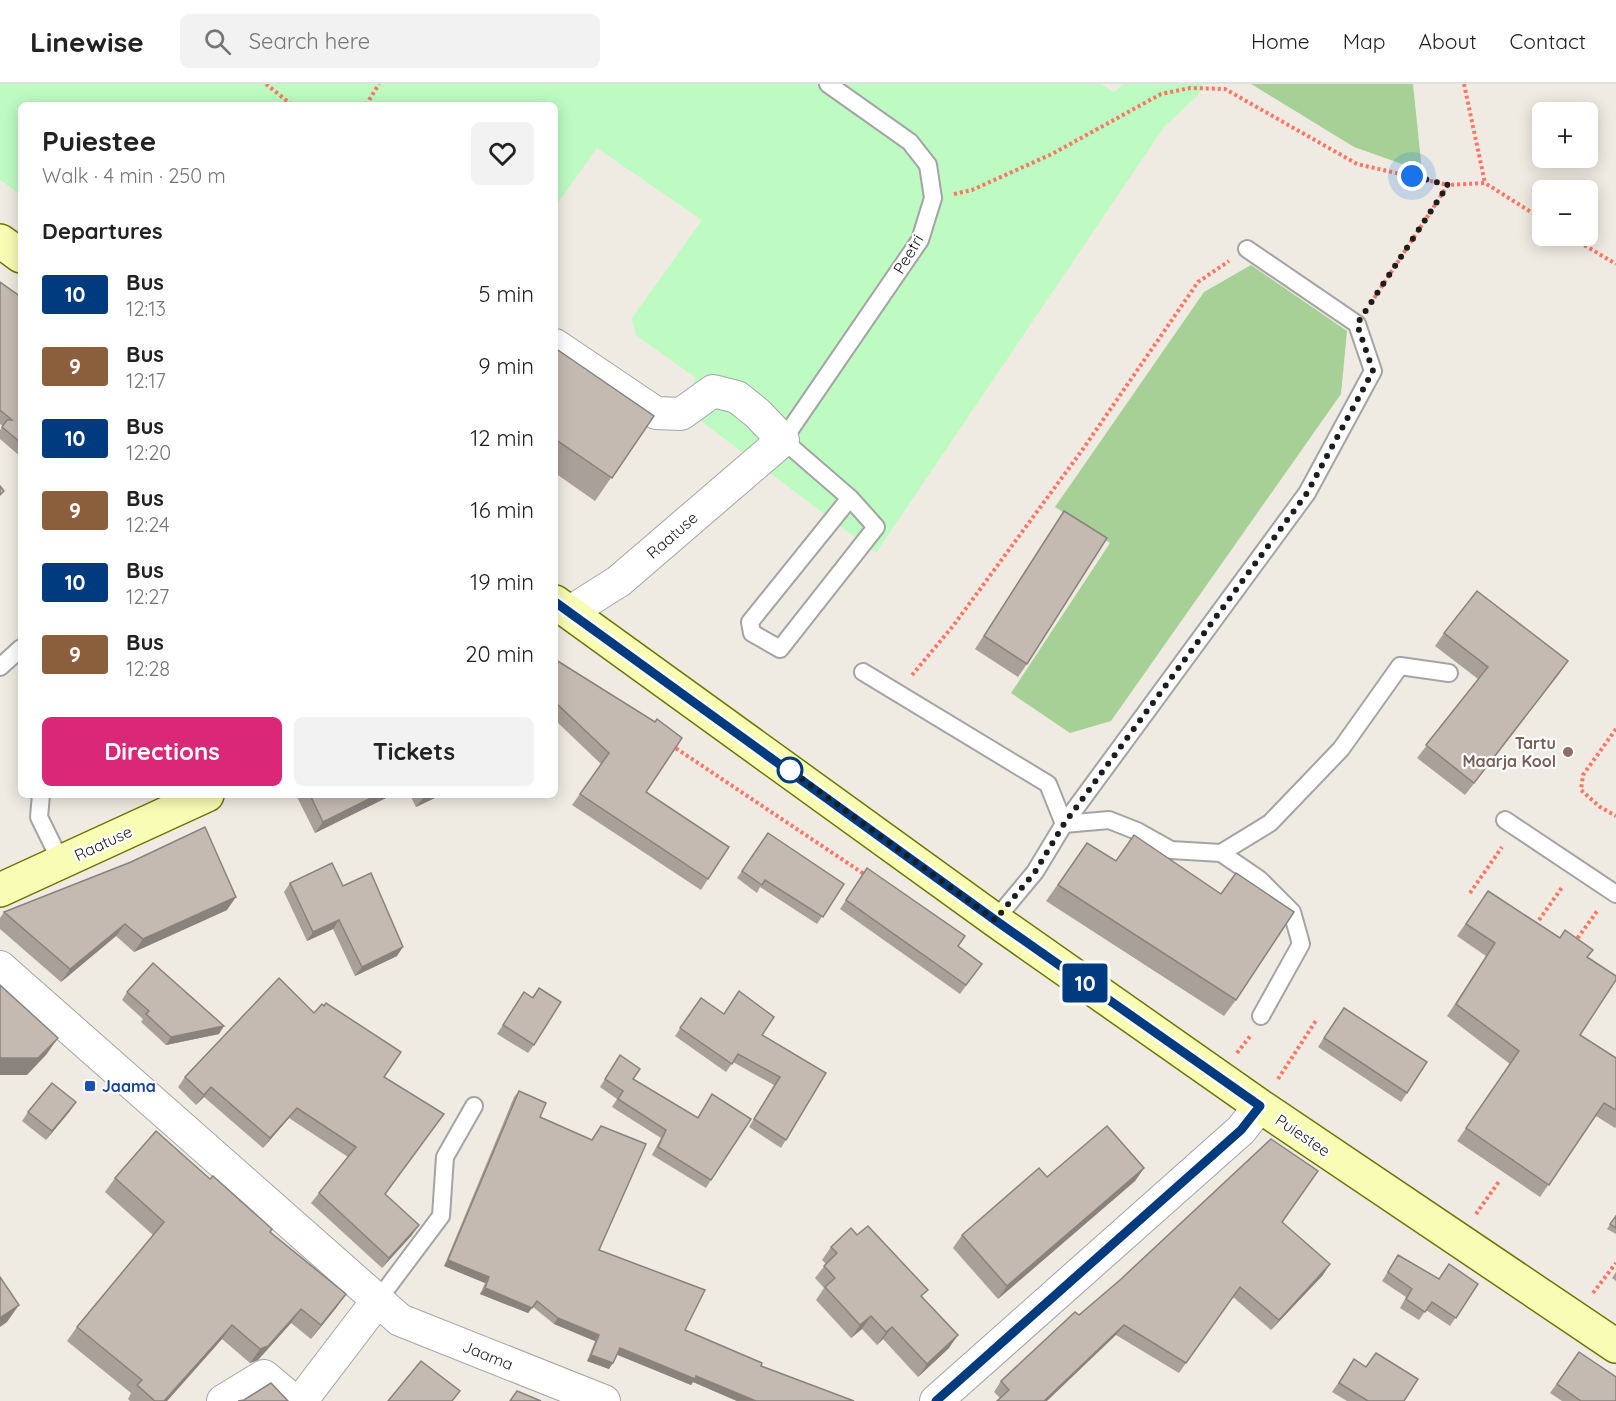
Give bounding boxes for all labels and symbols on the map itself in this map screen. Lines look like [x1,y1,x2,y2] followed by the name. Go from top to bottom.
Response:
[1397,161,1427,191] your location
[888,231,928,277] street label: Peetri
[642,507,702,563] street label: Raatuse
[1462,733,1556,771] place label: Tartu Maarja Kool
[1561,745,1575,759] marker: Tartu Maarja Kool
[777,757,803,783] unlabelled marker
[71,821,135,865] street label: Raatuse
[1058,964,1112,1002] line badge: 10
[102,1076,156,1096] place label: Jaama
[83,1079,97,1093] marker: Jaama
[1272,1109,1334,1161] street label: Puiestee
[460,1336,516,1374] street label: Jaama

